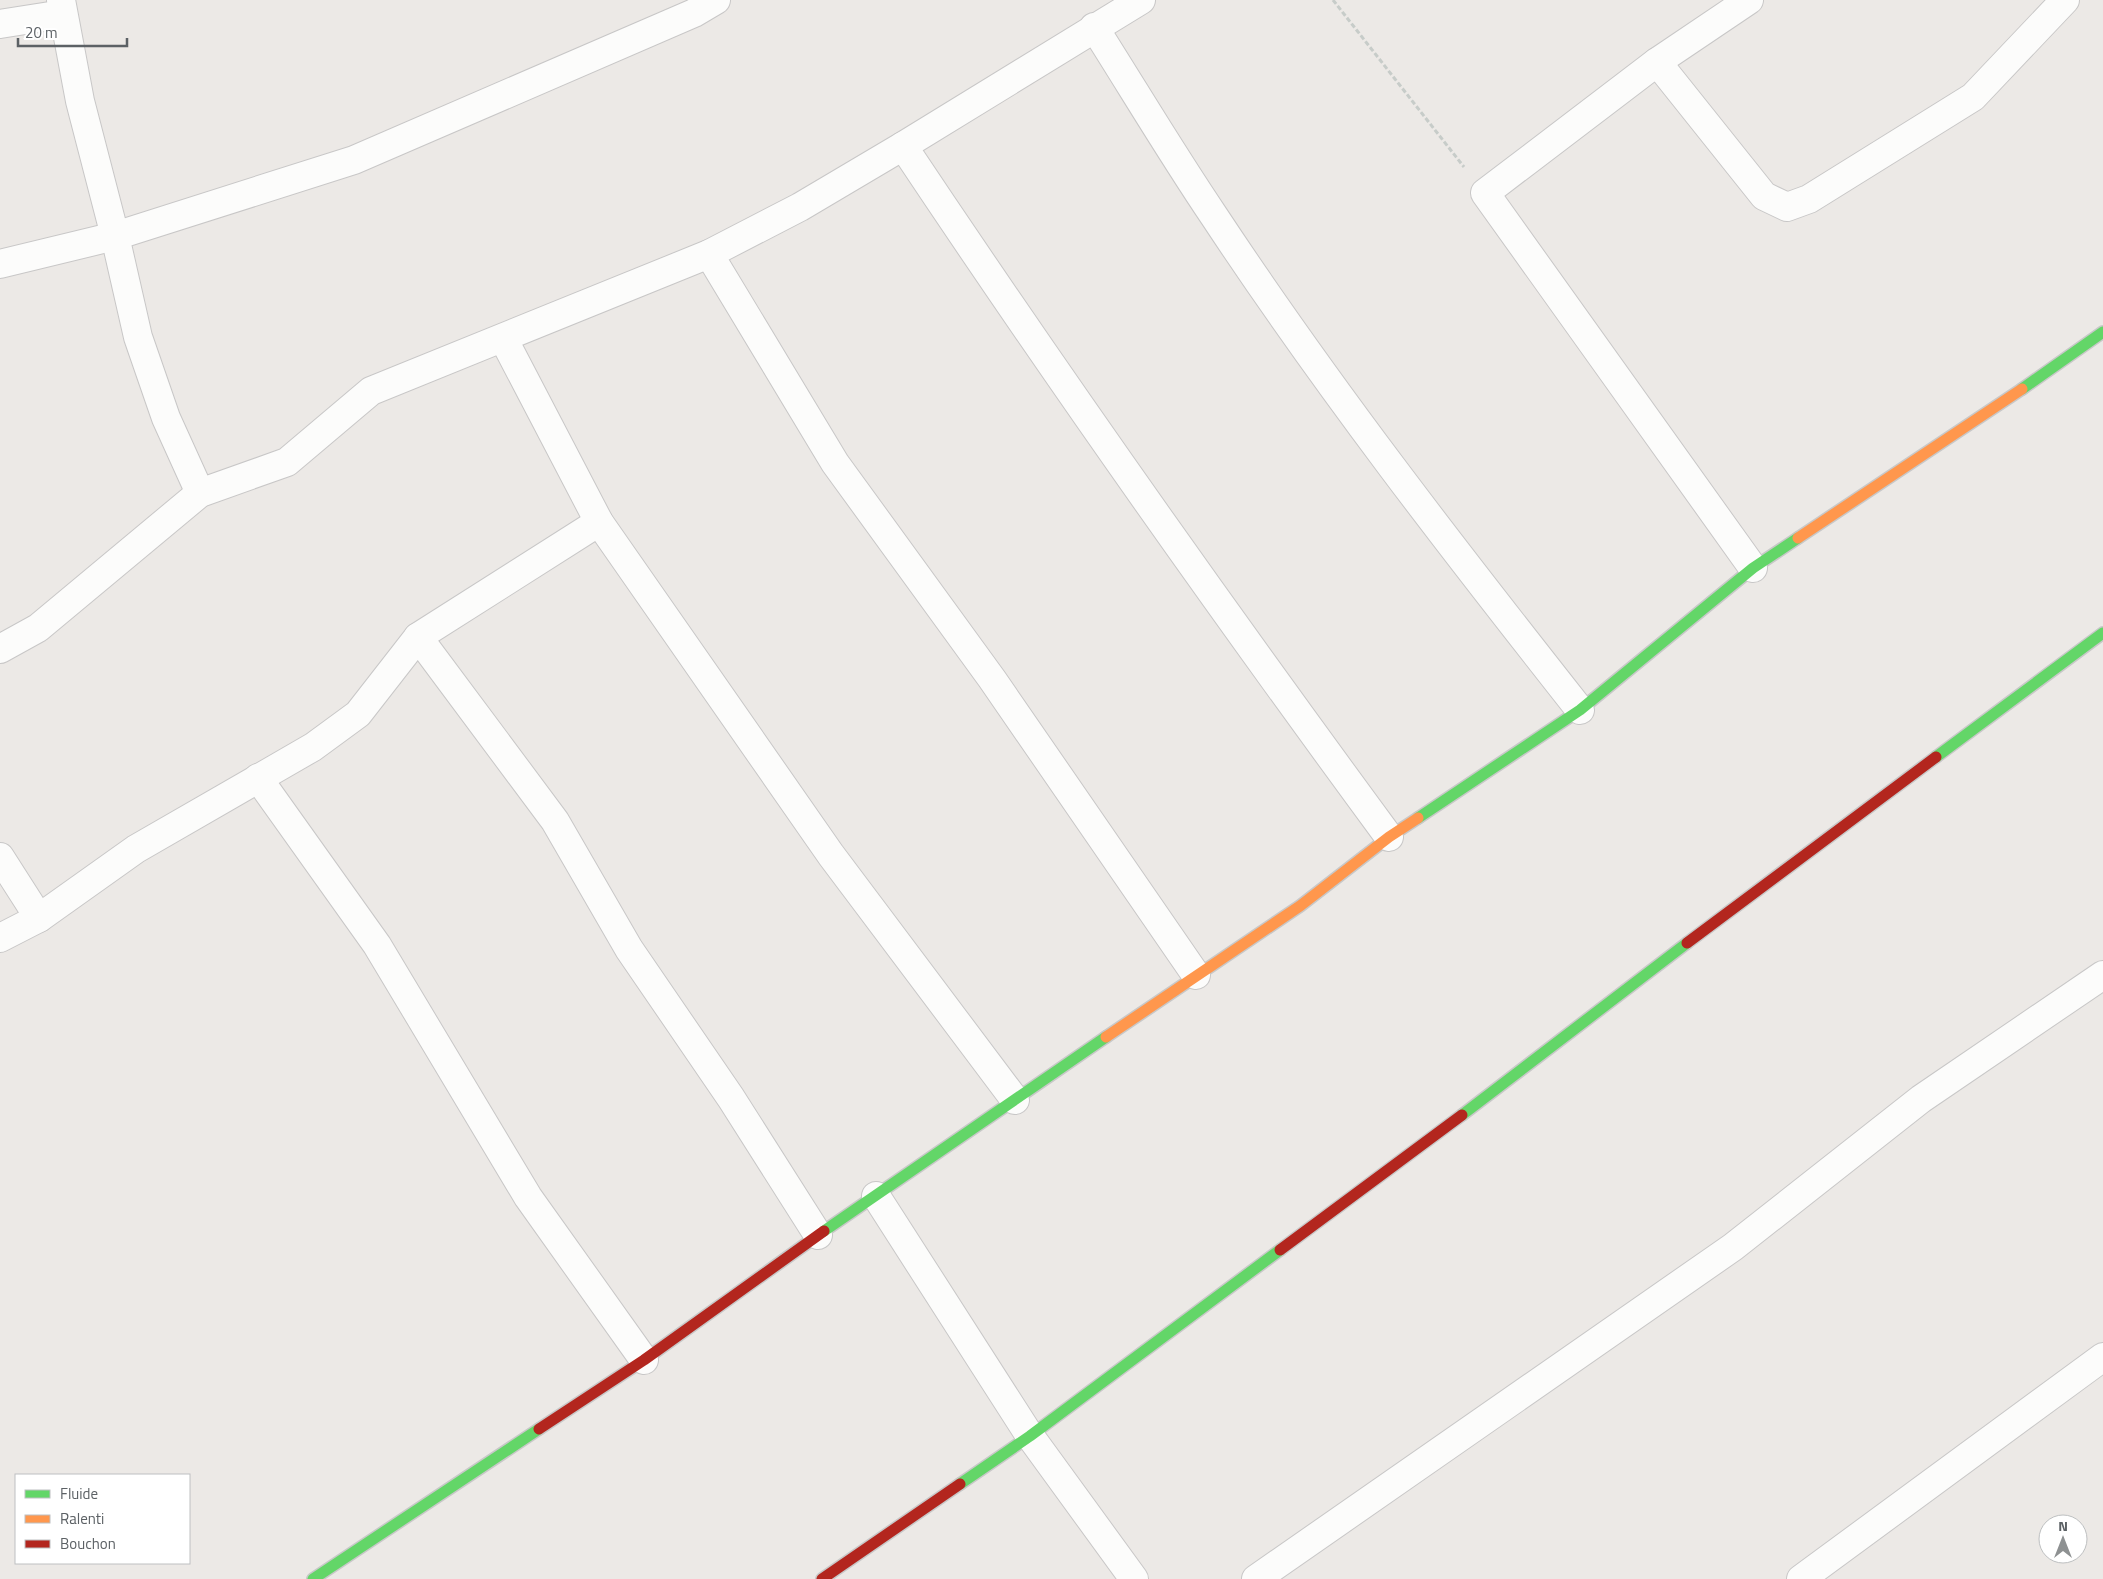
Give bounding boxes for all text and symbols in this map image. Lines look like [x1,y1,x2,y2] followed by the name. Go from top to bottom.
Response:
[18,15,126,47] scale bar
[25,21,58,44] text: 20 m
[15,1474,190,1564] legend
[60,1482,98,1505] text: Fluide
[60,1507,104,1530] text: Ralenti
[2038,1514,2088,1564] north arrow
[2058,1515,2068,1536] text: N
[60,1532,116,1555] text: Bouchon

